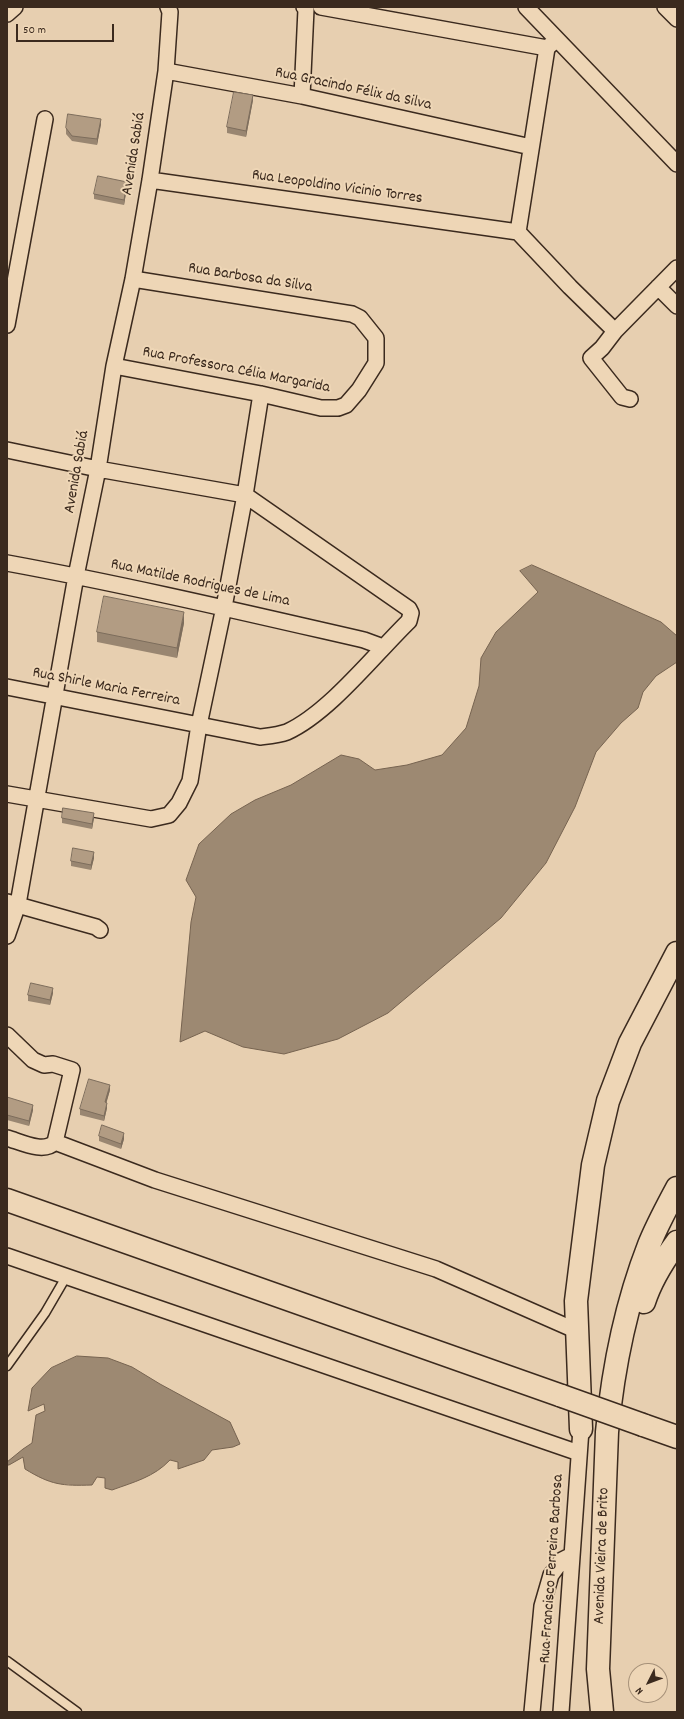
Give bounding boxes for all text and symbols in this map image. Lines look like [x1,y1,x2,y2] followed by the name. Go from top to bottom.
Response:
[18,16,116,42] scale bar
[23,22,46,39] text: 50 m
[273,64,433,116] street label: Rua Gracindo Félix da Silva
[119,111,151,197] street label: Avenida Sabiá
[250,167,424,209] street label: Rua Leopoldino Vicinio Torres
[187,260,313,298] street label: Rua Barbosa da Silva
[141,343,331,399] street label: Rua Professora Célia Margarida
[61,429,95,515] street label: Avenida Sabiá
[109,556,291,612] street label: Rua Matilde Rodrigues de Lima
[31,664,181,712] street label: Rua Shirle Maria Ferreira
[537,1474,569,1664] street label: Rua Francisco Ferreira Barbosa
[591,1487,615,1625] street label: Avenida Vieira de Brito
[628,1663,668,1703] north arrow
[632,1683,648,1698] text: N

